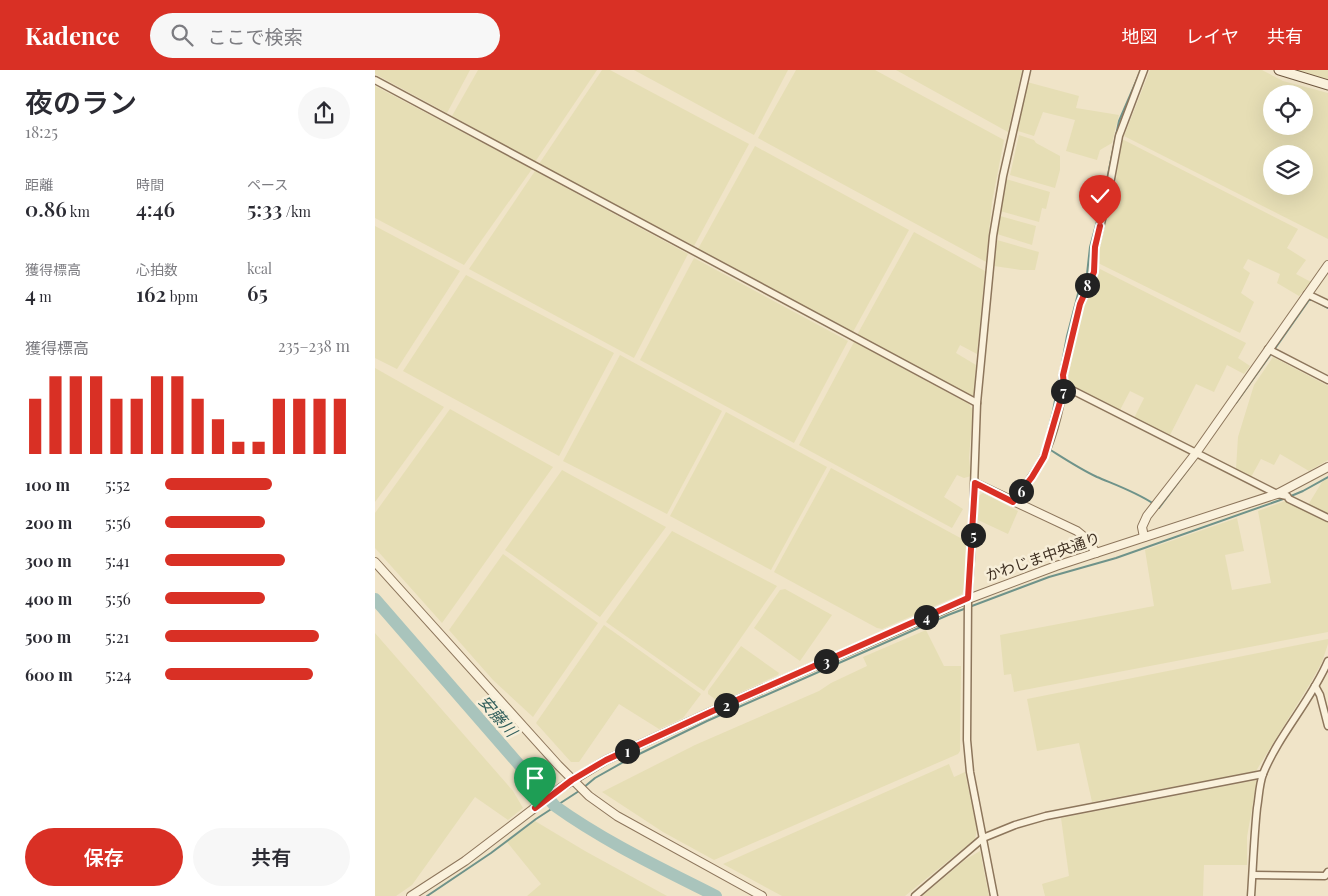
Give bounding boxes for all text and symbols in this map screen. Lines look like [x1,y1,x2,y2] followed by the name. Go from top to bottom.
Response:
[150,13,500,58] search box
[25,19,120,51] text: Kadence
[168,21,196,49] icon: search
[208,23,303,49] text: ここで検索
[1122,24,1158,48] text: 地図
[1186,24,1239,48] text: レイヤ
[1267,24,1303,48] text: 共有
[25,83,137,120] text: 夜のラン
[1263,85,1313,195] map controls
[1263,85,1313,135] button: locate
[298,87,350,139] button: share
[25,121,58,142] text: 18:25
[1263,145,1313,195] button: layers
[25,175,53,194] text: 距離
[136,175,164,194] text: 時間
[247,175,288,194] text: ペース
[1079,175,1121,226] pin
[1086,182,1114,210] icon: check
[25,194,67,222] text: 0.86
[136,194,175,222] text: 4:46
[247,194,282,222] text: 5:33
[67,202,90,221] text: km
[282,202,311,221] text: /km
[247,259,272,278] text: kcal
[25,260,81,279] text: 獲得標高
[136,260,178,279] text: 心拍数
[1075,272,1099,298] pin: 8
[1084,276,1091,295] text: 8
[247,278,268,306] text: 65
[25,279,36,307] text: 4
[136,279,166,307] text: 162
[36,287,52,306] text: m
[166,287,198,306] text: bpm
[278,335,350,356] text: 235–238 m
[25,337,89,358] text: 獲得標高
[1051,378,1075,404] pin: 7
[1060,382,1067,401] text: 7
[25,474,70,495] text: 100 m
[105,474,130,495] text: 5:52
[1009,478,1033,504] pin: 6
[1018,482,1025,501] text: 6
[25,512,72,533] text: 200 m
[105,512,131,533] text: 5:56
[961,522,985,548] pin: 5
[970,526,977,545] text: 5
[983,527,1103,585] street label: かわじま中央通り
[25,550,72,571] text: 300 m
[105,550,130,571] text: 5:41
[25,588,72,609] text: 400 m
[105,588,131,609] text: 5:56
[913,604,939,630] pin: 4
[923,608,930,627] text: 4
[25,626,71,647] text: 500 m
[105,626,129,647] text: 5:21
[813,648,839,674] pin: 3
[823,652,830,671] text: 3
[25,664,73,685] text: 600 m
[105,664,131,685] text: 5:24
[475,691,523,742] water label: 安藤川
[713,692,739,718] pin: 2
[723,696,730,715] text: 2
[615,738,639,764] pin: 1
[625,742,630,761] text: 1
[514,757,556,808] pin
[521,764,549,792] icon: arrive
[25,828,183,886] button: 保存
[193,828,350,886] button: 共有

